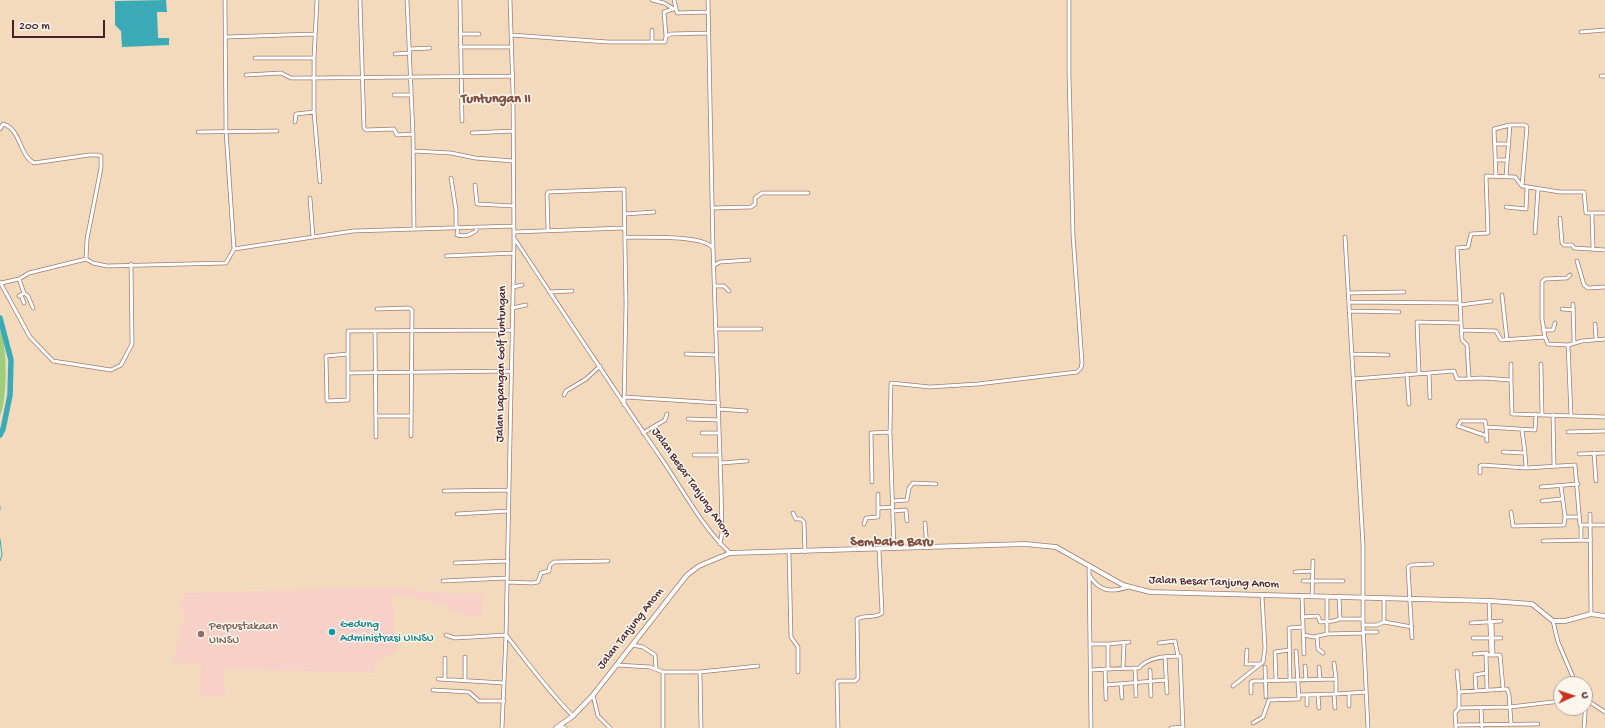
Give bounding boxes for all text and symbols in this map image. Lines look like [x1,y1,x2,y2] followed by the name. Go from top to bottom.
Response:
[14,12,107,38] scale bar
[19,20,50,34] text: 200 m
[461,92,531,108] district label: Tuntungan II
[493,286,511,442] street label: Jalan Lapangan Golf Tuntungan
[648,425,734,541] street label: Jalan Besar Tanjung Anom
[850,535,934,551] district label: Sembahe Baru
[1149,574,1279,592] street label: Jalan Besar Tanjung Anom
[595,585,667,673] street label: Jalan Tanjung Anom
[340,618,434,646] place label: Gedung Administrasi UINSU
[209,620,278,648] place label: Perpustakaan UINSU
[327,627,337,637] marker: Gedung Administrasi UINSU
[196,629,206,639] marker: Perpustakaan UINSU
[1553,676,1593,716] north arrow
[1578,692,1590,699] text: U

